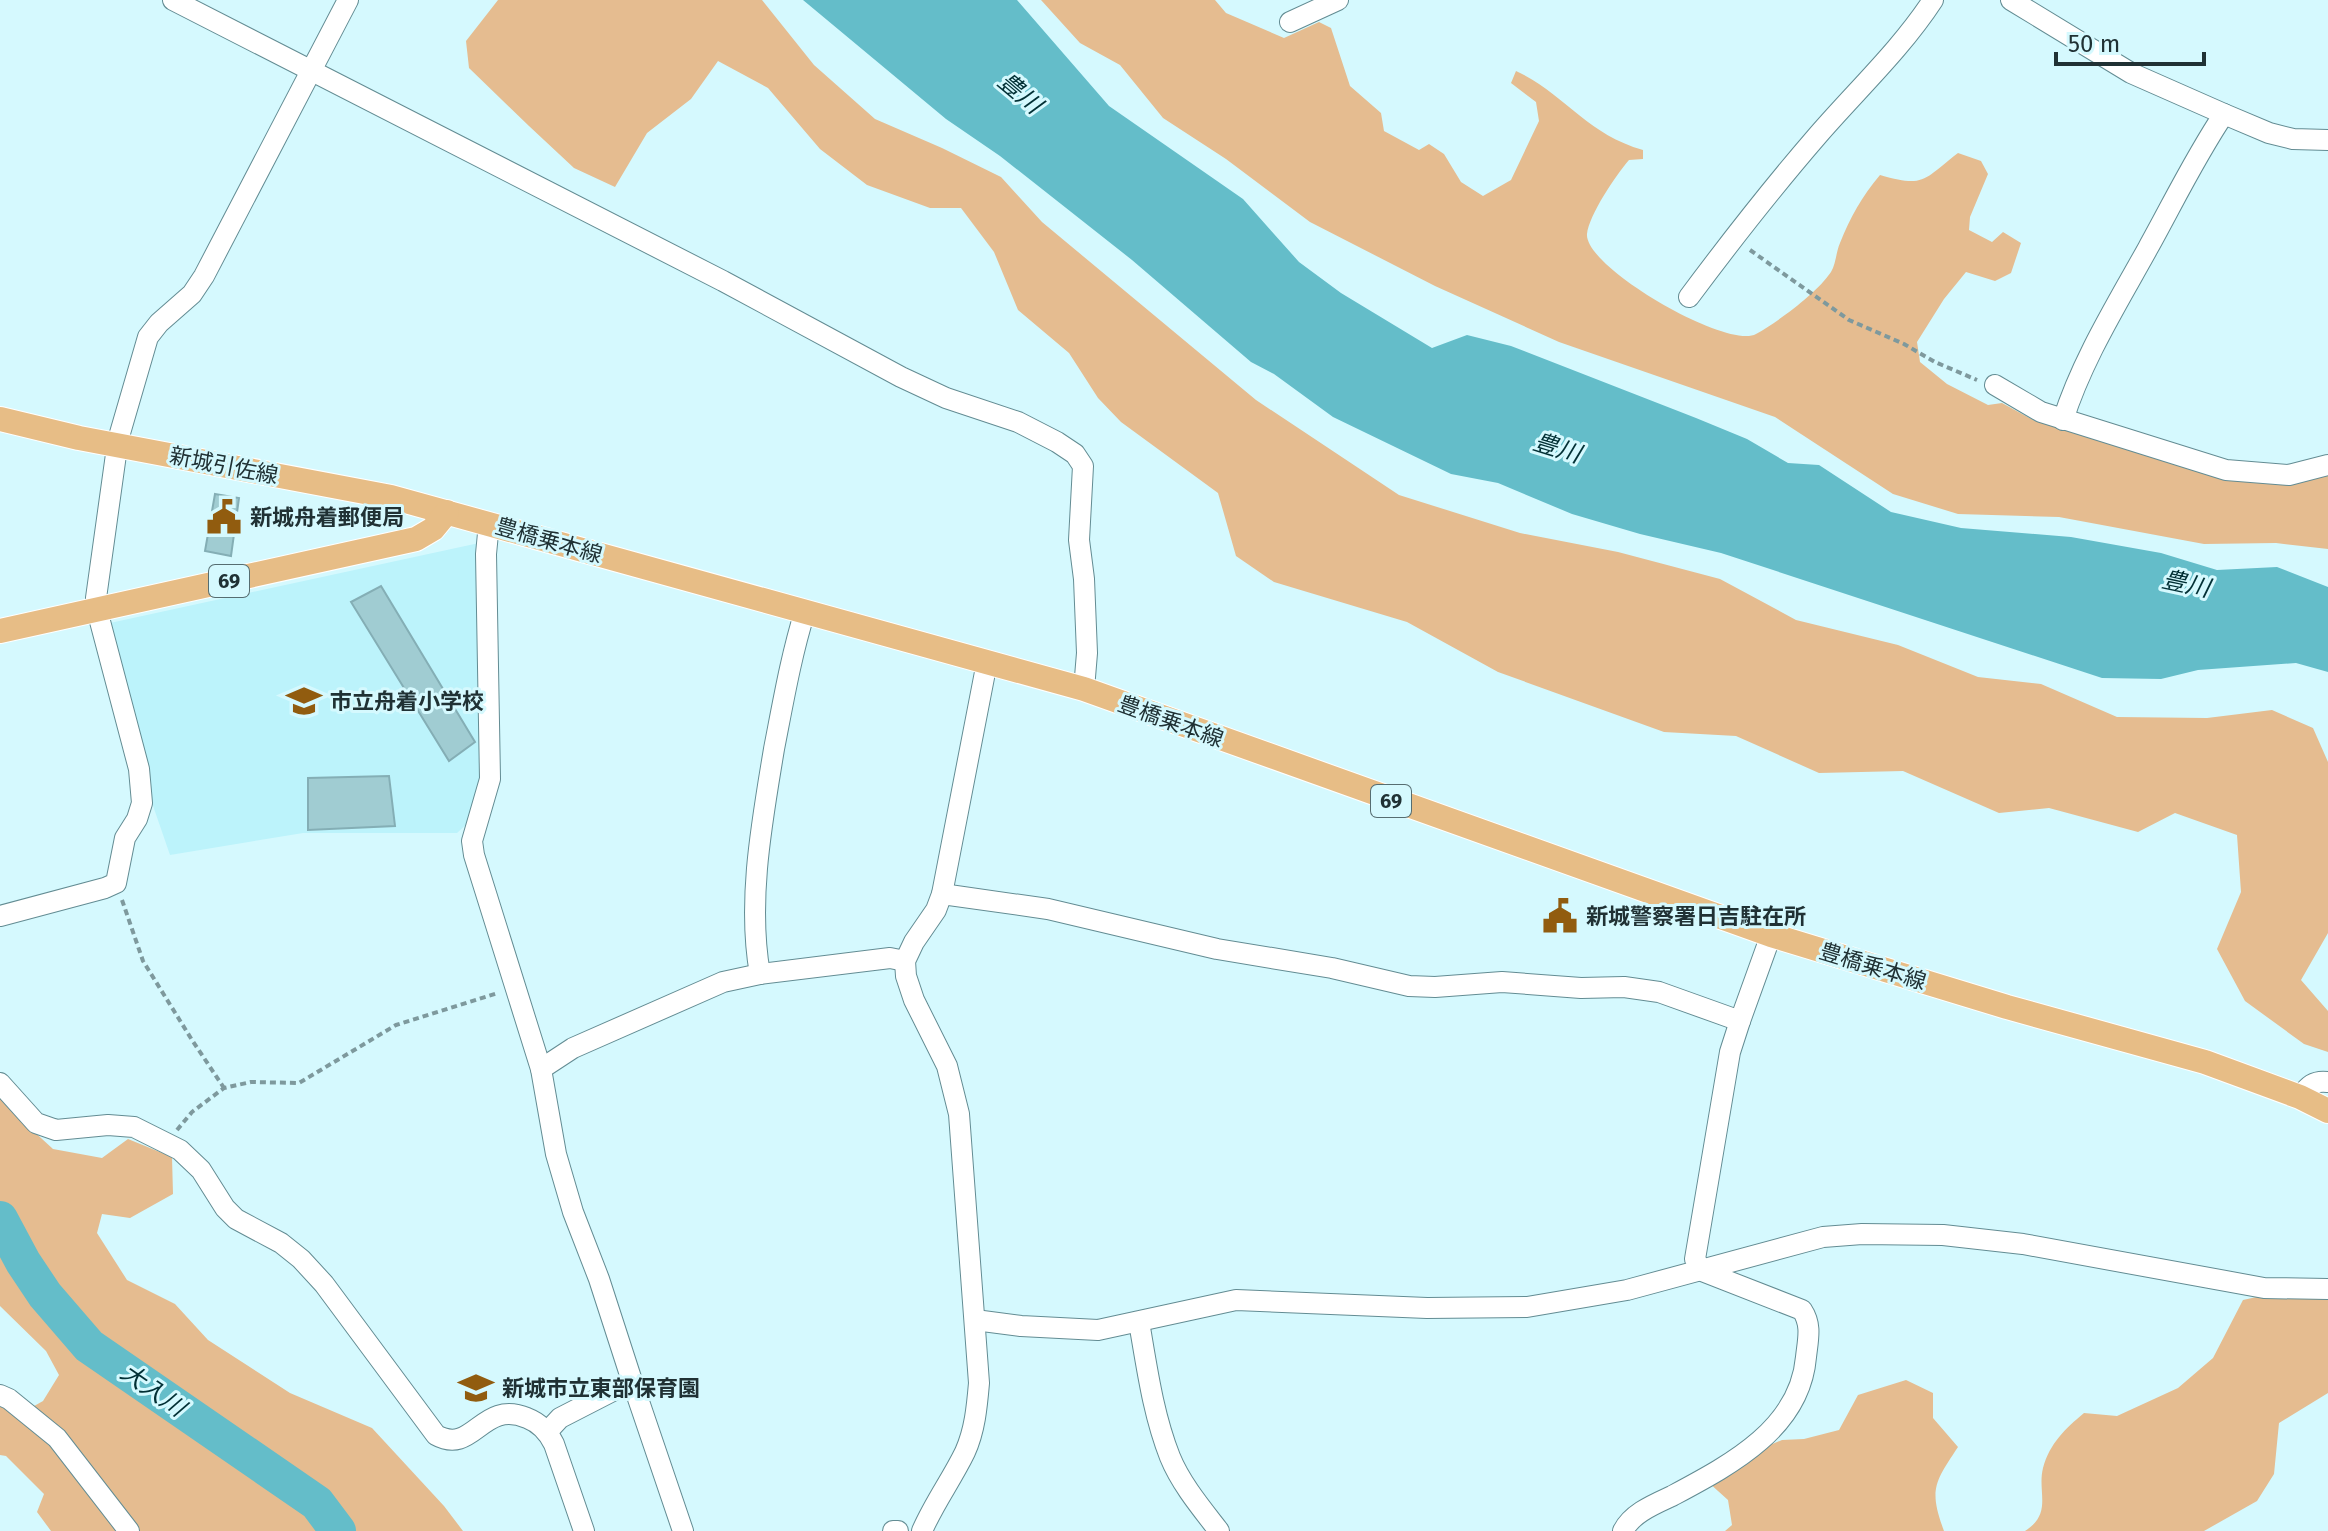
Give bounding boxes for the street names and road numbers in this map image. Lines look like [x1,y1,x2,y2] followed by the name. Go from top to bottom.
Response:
[167,442,280,489] street label: 新城引佐線
[492,512,605,569] street label: 豊橋乗本線
[209,565,249,597] road number: 69
[1115,690,1227,753] street label: 豊橋乗本線
[1371,785,1411,817] road number: 69
[1816,937,1929,995] street label: 豊橋乗本線

